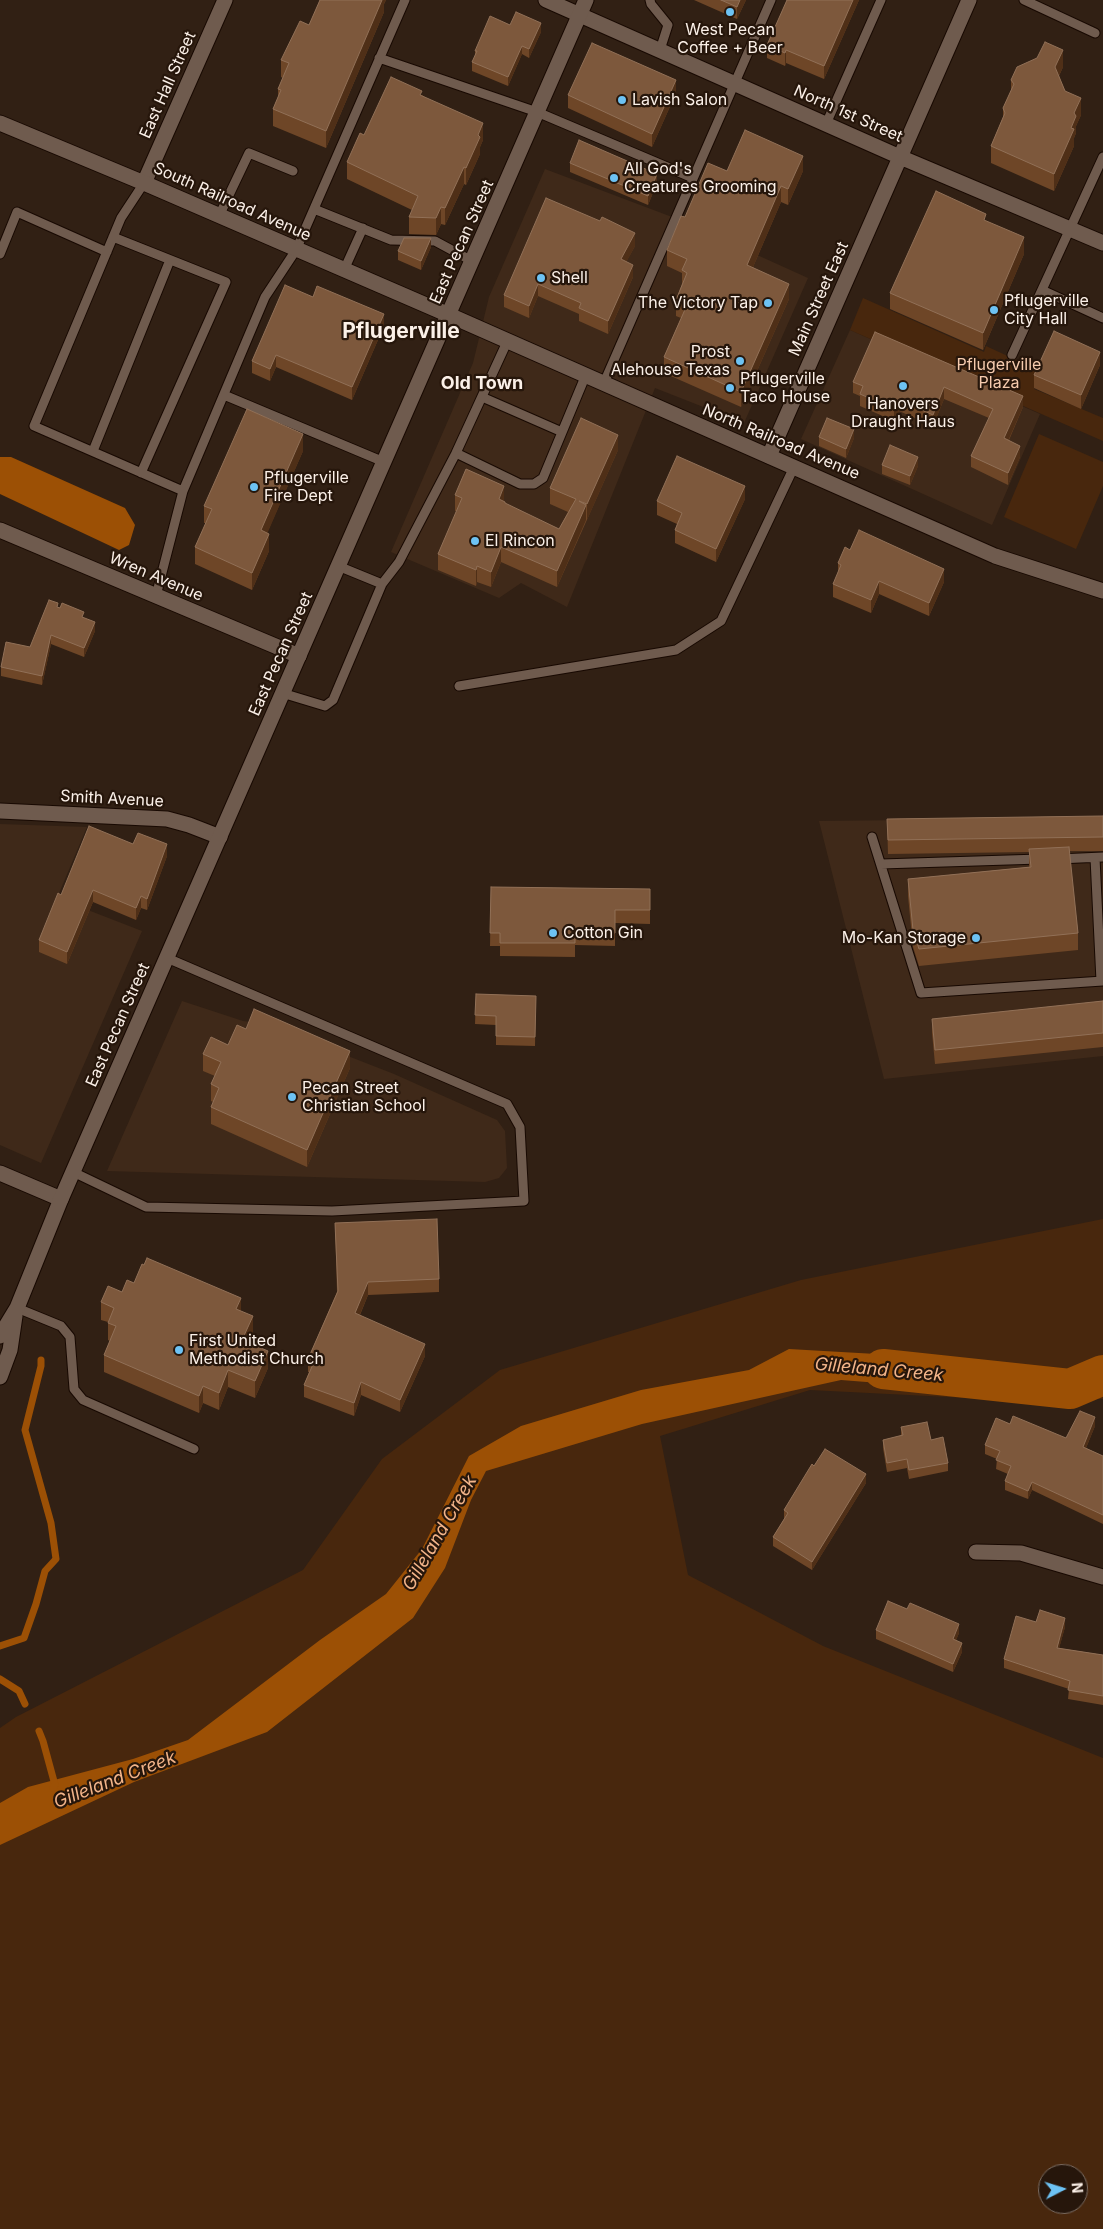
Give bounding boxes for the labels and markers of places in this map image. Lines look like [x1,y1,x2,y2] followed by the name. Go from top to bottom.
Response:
[724,6,736,18] marker: West Pecan Coffee + Beer
[677,20,783,58] place label: West Pecan Coffee + Beer
[632,90,727,110] place label: Lavish Salon
[616,94,628,106] marker: Lavish Salon
[624,159,777,197] place label: All God's Creatures Grooming
[608,172,620,184] marker: All God's Creatures Grooming
[551,268,588,288] place label: Shell
[535,272,547,284] marker: Shell
[1004,291,1089,329] place label: Pflugerville City Hall
[638,293,758,313] place label: The Victory Tap
[762,297,774,309] marker: The Victory Tap
[988,304,1000,316] marker: Pflugerville City Hall
[611,342,730,380] place label: Prost Alehouse Texas
[734,355,746,367] marker: Prost Alehouse Texas
[740,369,830,407] place label: Pflugerville Taco House
[897,380,909,392] marker: Hanovers Draught Haus
[724,382,736,394] marker: Pflugerville Taco House
[851,394,955,432] place label: Hanovers Draught Haus
[264,468,349,506] place label: Pflugerville Fire Dept
[248,481,260,493] marker: Pflugerville Fire Dept
[485,531,555,551] place label: El Rincon
[469,535,481,547] marker: El Rincon
[563,923,643,943] place label: Cotton Gin
[547,927,559,939] marker: Cotton Gin
[842,928,966,948] place label: Mo-Kan Storage
[970,932,982,944] marker: Mo-Kan Storage
[302,1078,426,1116] place label: Pecan Street Christian School
[286,1091,298,1103] marker: Pecan Street Christian School
[189,1331,324,1369] place label: First United Methodist Church
[173,1344,185,1356] marker: First United Methodist Church

